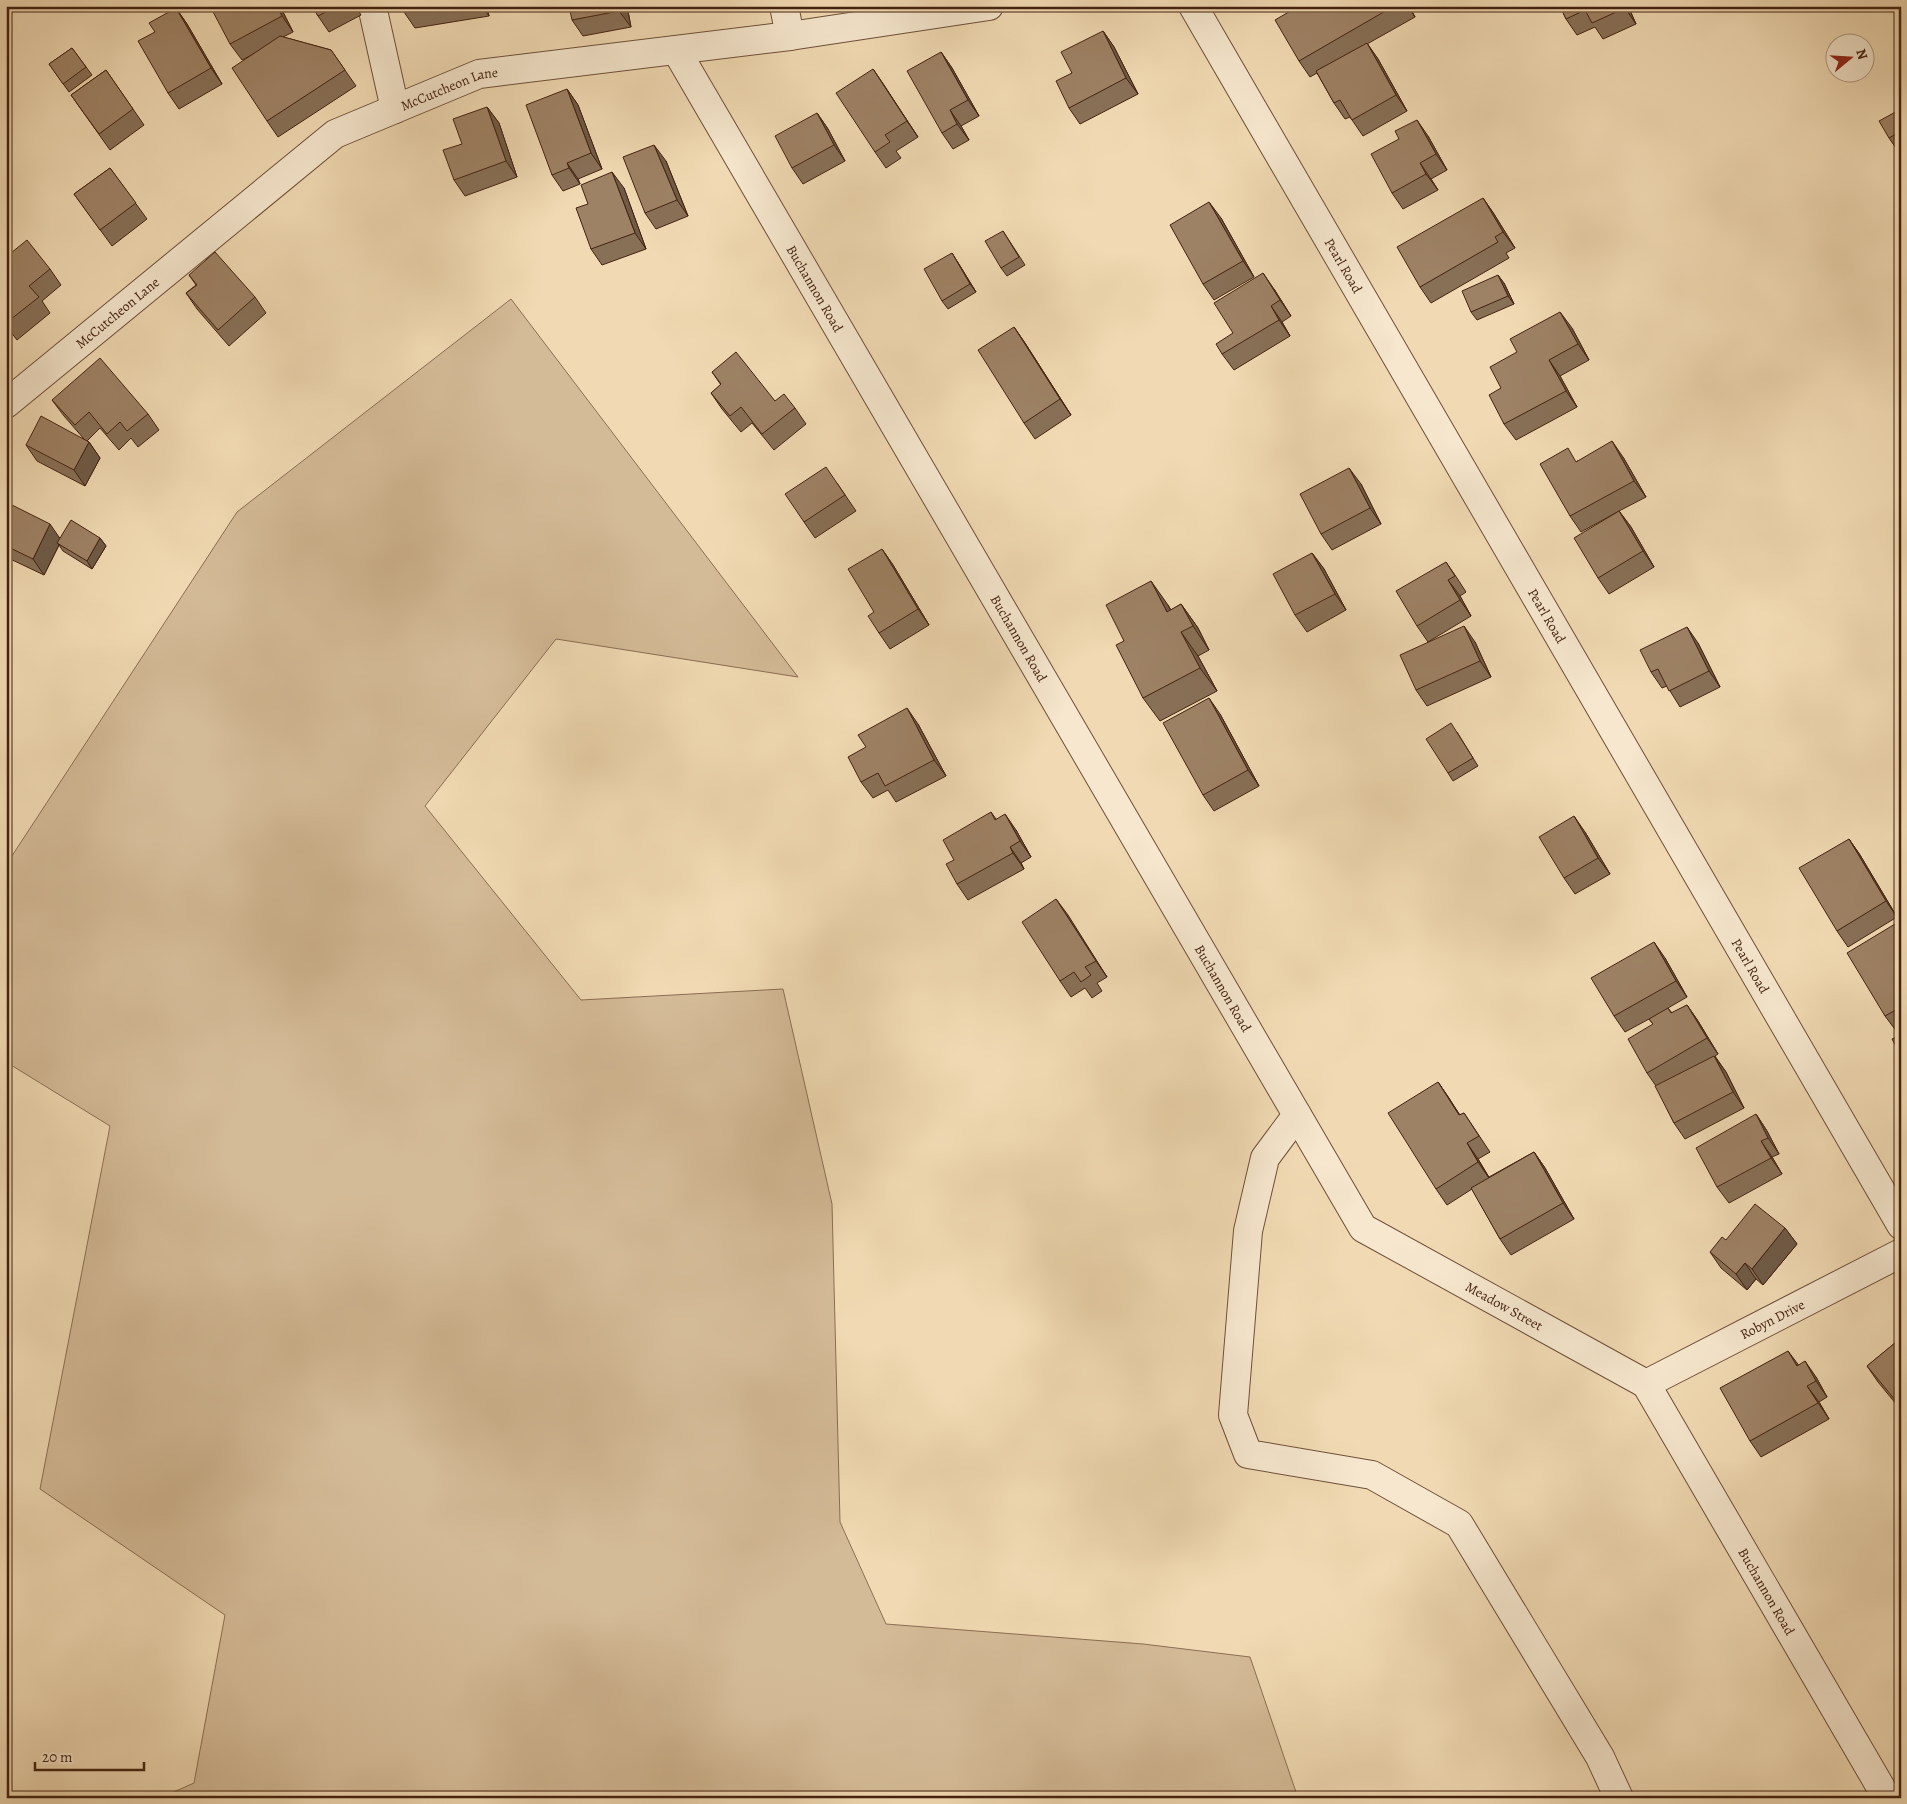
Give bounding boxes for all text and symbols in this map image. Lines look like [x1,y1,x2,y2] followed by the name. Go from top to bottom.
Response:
[1824,32,1874,82] north arrow
[1851,46,1872,62] text: N
[398,63,499,116] street label: McCutcheon Lane
[1320,235,1367,297] street label: Pearl Road
[782,242,848,336] street label: Buchannon Road
[72,273,164,353] street label: McCutcheon Lane
[1523,585,1570,647] street label: Pearl Road
[986,591,1052,686] street label: Buchannon Road
[1727,935,1774,998] street label: Pearl Road
[1190,941,1256,1036] street label: Buchannon Road
[1462,1277,1547,1336] street label: Meadow Street
[1737,1295,1808,1344] street label: Robyn Drive
[1733,1545,1799,1639] street label: Buchannon Road
[35,1739,144,1771] scale bar
[42,1747,73,1767] text: 20 m

